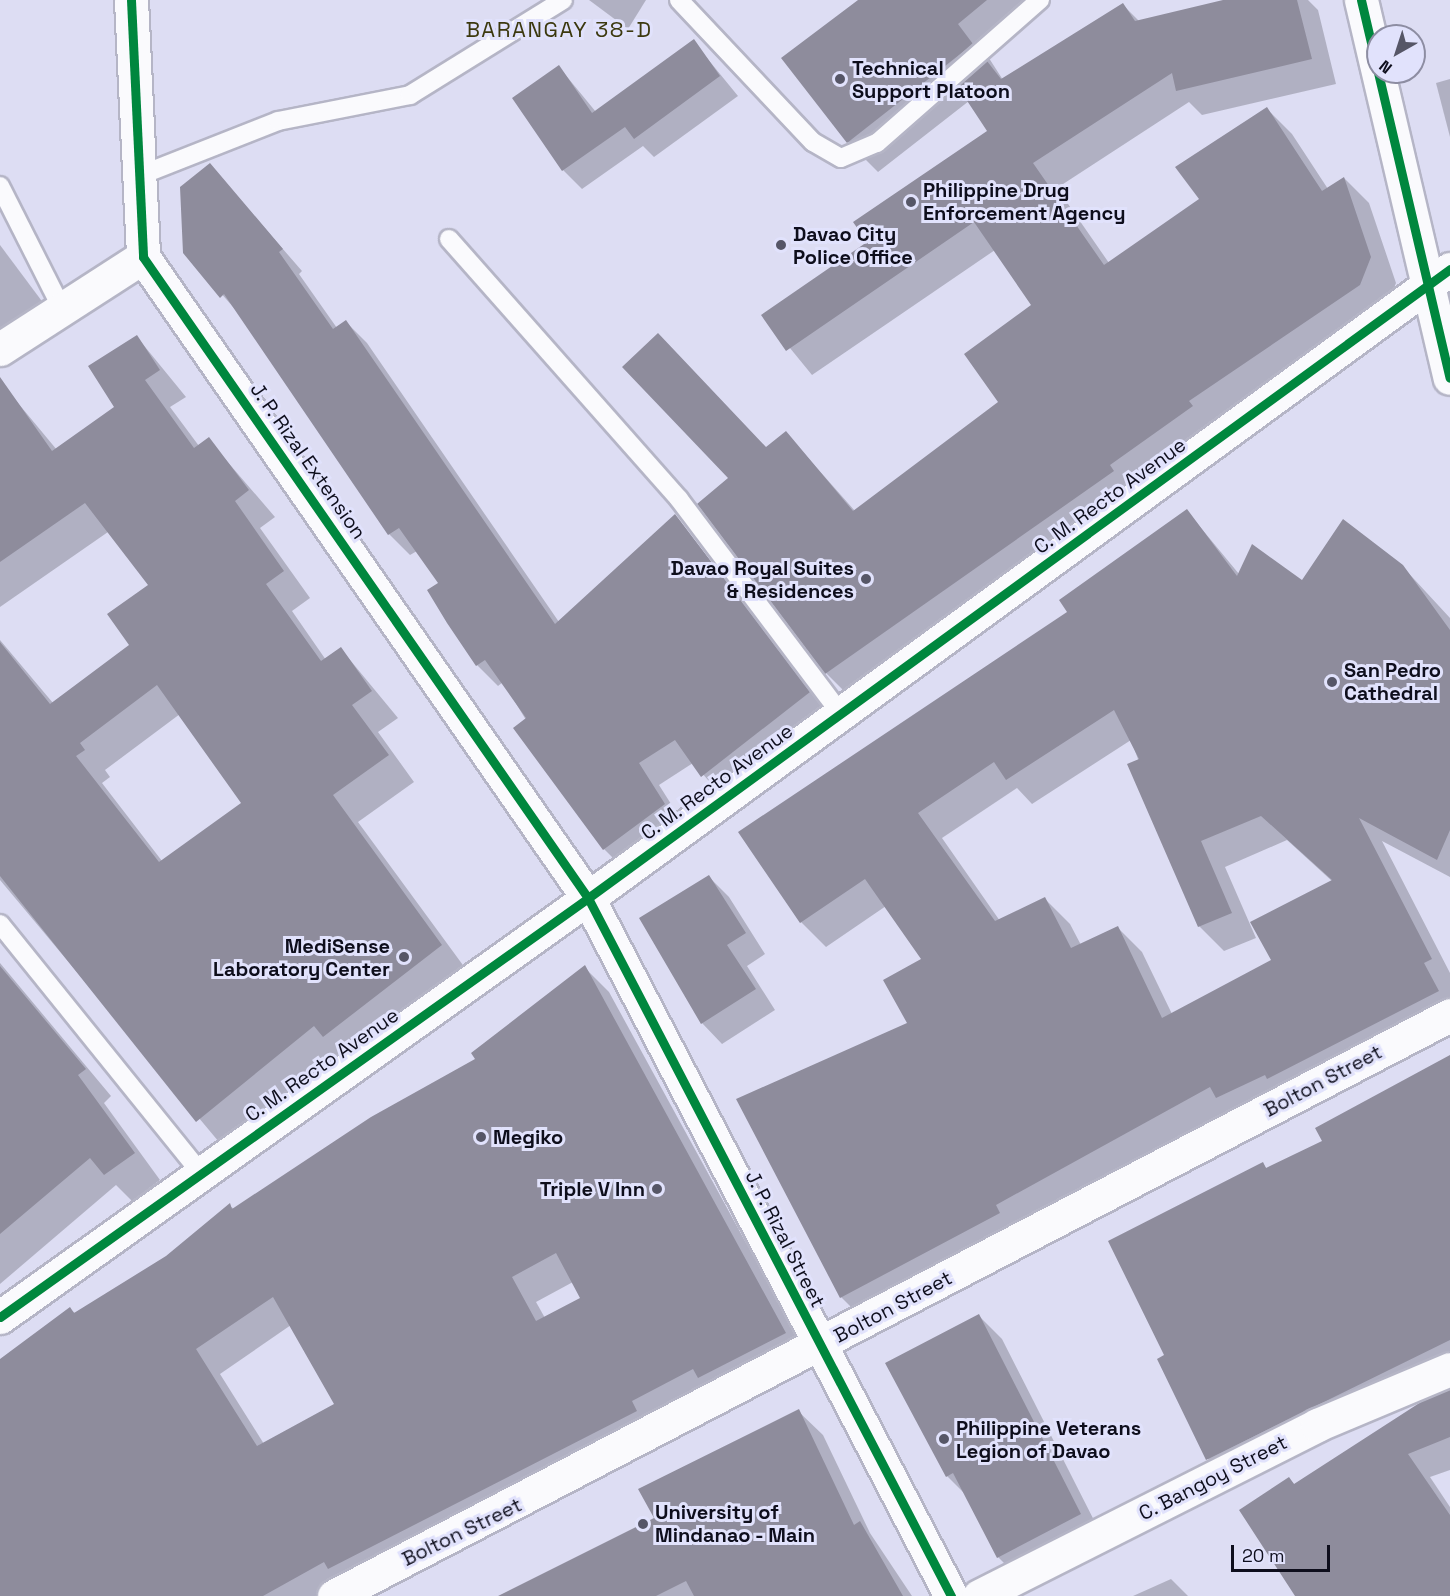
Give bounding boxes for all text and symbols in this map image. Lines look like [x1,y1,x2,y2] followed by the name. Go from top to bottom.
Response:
[465,17,653,43] district label: BARANGAY 38-D
[1366,24,1426,84] north arrow
[1375,55,1396,78] text: N
[852,56,1010,103] place label: Technical Support Platoon
[833,72,847,86] marker: Technical Support Platoon
[923,178,1126,225] place label: Philippine Drug Enforcement Agency
[904,195,918,209] marker: Philippine Drug Enforcement Agency
[793,222,913,269] place label: Davao City Police Office
[774,238,788,252] marker: Davao City Police Office
[245,378,371,544] street label: J. P. Rizal Extension
[1029,432,1191,560] street label: C. M. Recto Avenue
[671,556,854,603] place label: Davao Royal Suites & Residences
[859,572,873,586] marker: Davao Royal Suites & Residences
[1344,658,1441,705] place label: San Pedro Cathedral
[1325,675,1339,689] marker: San Pedro Cathedral
[636,718,798,846] street label: C. M. Recto Avenue
[213,934,390,981] place label: MediSense Laboratory Center
[395,948,413,966] marker: MediSense Laboratory Center
[240,1003,404,1127] street label: C. M. Recto Avenue
[1260,1040,1386,1122] street label: Bolton Street
[493,1125,563,1149] place label: Megiko
[474,1130,488,1144] marker: Megiko
[740,1166,830,1312] street label: J. P. Rizal Street
[539,1177,645,1201] place label: Triple V Inn
[650,1182,664,1196] marker: Triple V Inn
[830,1266,956,1348] street label: Bolton Street
[956,1416,1141,1463] place label: Philippine Veterans Legion of Davao
[1135,1430,1291,1526] street label: C. Bangoy Street
[937,1432,951,1446] marker: Philippine Veterans Legion of Davao
[398,1493,526,1571] street label: Bolton Street
[655,1500,816,1547] place label: University of Mindanao - Main
[636,1517,650,1531] marker: University of Mindanao - Main
[1234,1533,1333,1571] scale bar
[1242,1544,1285,1567] text: 20 m

